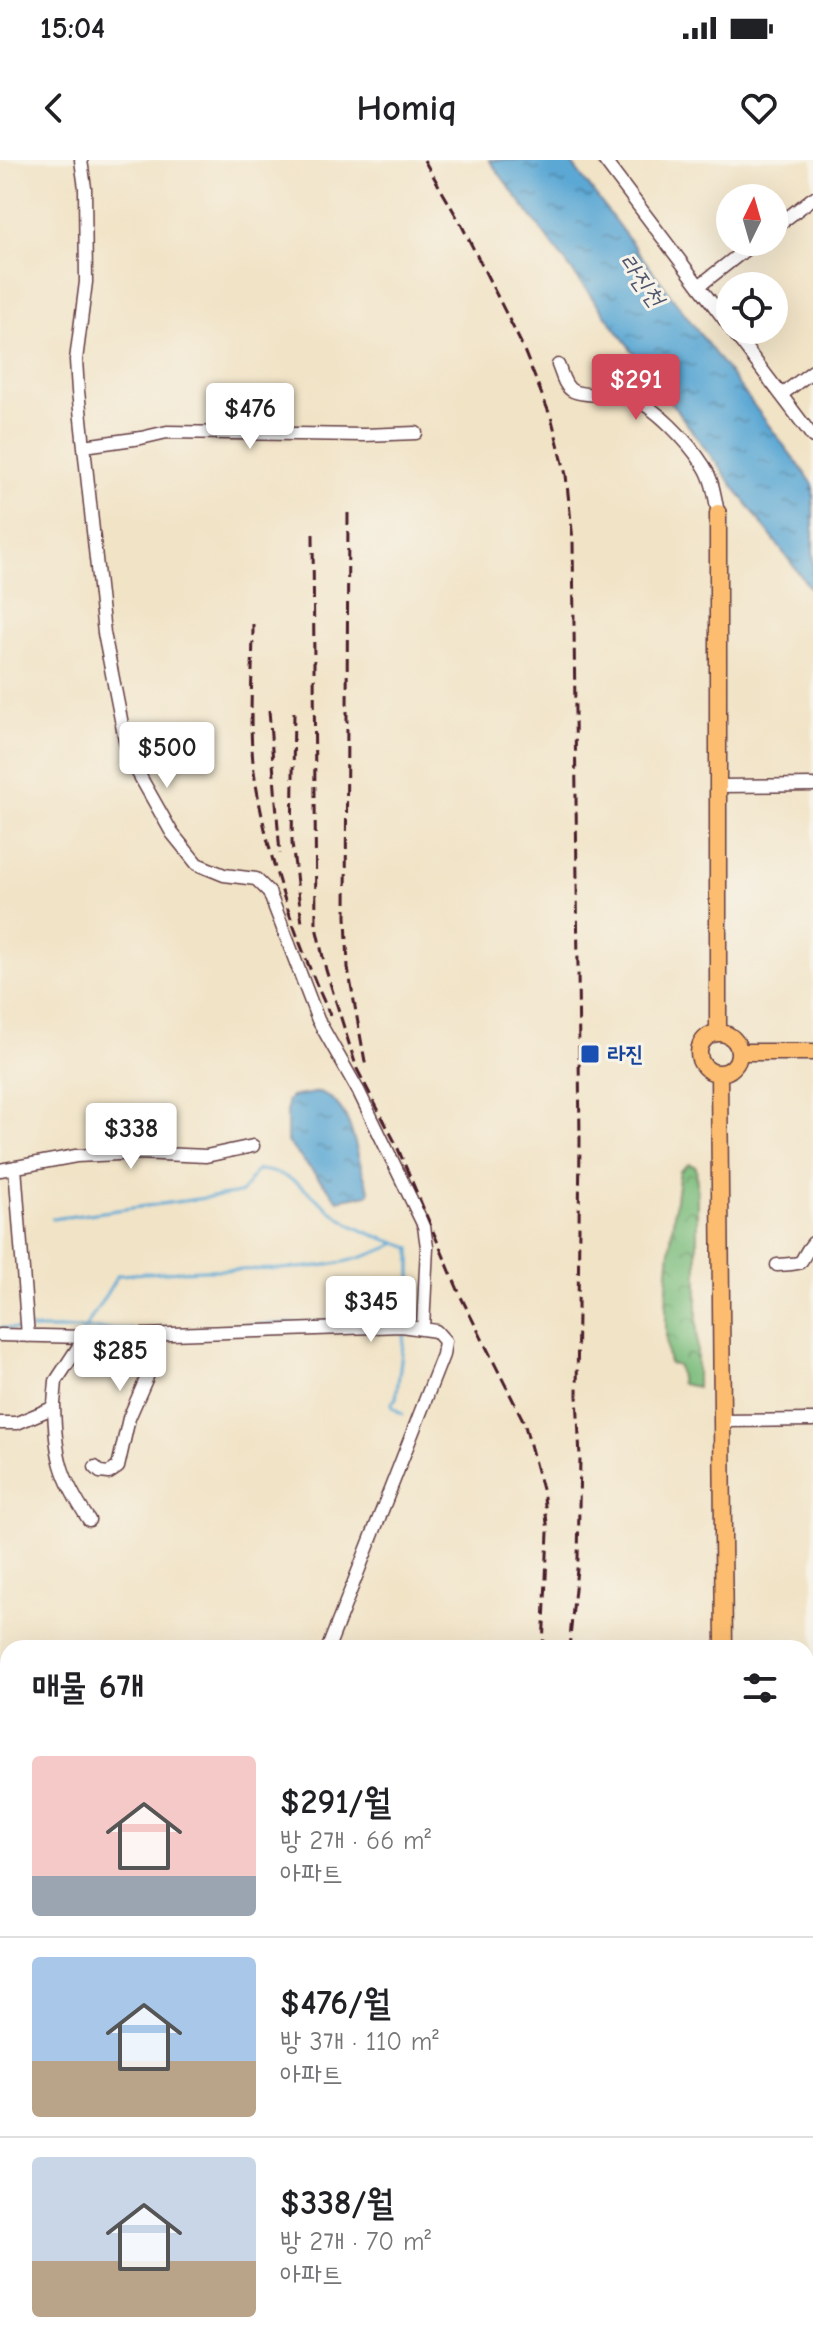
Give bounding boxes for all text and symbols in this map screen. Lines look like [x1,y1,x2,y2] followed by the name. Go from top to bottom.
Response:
[40,11,105,46] text: 15:04
[32,86,76,130] icon: back
[737,86,781,130] icon: heart
[356,88,457,129] text: Homiq
[716,184,788,256] north arrow
[716,184,788,344] map controls
[614,248,672,314] water label: 라진천
[716,272,788,344] button: locate
[589,354,683,422] pin: $291
[610,365,662,395] text: $291
[203,383,297,451] pin: $476
[224,394,276,424] text: $476
[120,722,214,790] pin: $500
[137,733,197,763] text: $500
[608,1041,643,1067] place label: 라진
[579,1043,601,1065] marker: 라진
[84,1103,178,1171] pin: $338
[104,1114,158,1144] text: $338
[324,1276,418,1344] pin: $345
[344,1287,398,1317] text: $345
[73,1325,167,1393] pin: $285
[92,1336,148,1366] text: $285
[738,1666,782,1710] icon: filters
[32,1667,144,1707] text: 매물 6개
[280,1782,391,1822] text: $291/월
[96,1788,192,1884] icon: home
[280,1826,431,1856] text: 방 2개 · 66 m²
[280,1859,343,1889] text: 아파트
[280,1983,390,2023] text: $476/월
[96,1989,192,2085] icon: home
[280,2027,439,2057] text: 방 3개 · 110 m²
[280,2060,343,2090] text: 아파트
[280,2183,394,2223] text: $338/월
[96,2189,192,2285] icon: home
[280,2227,431,2257] text: 방 2개 · 70 m²
[280,2260,343,2290] text: 아파트

